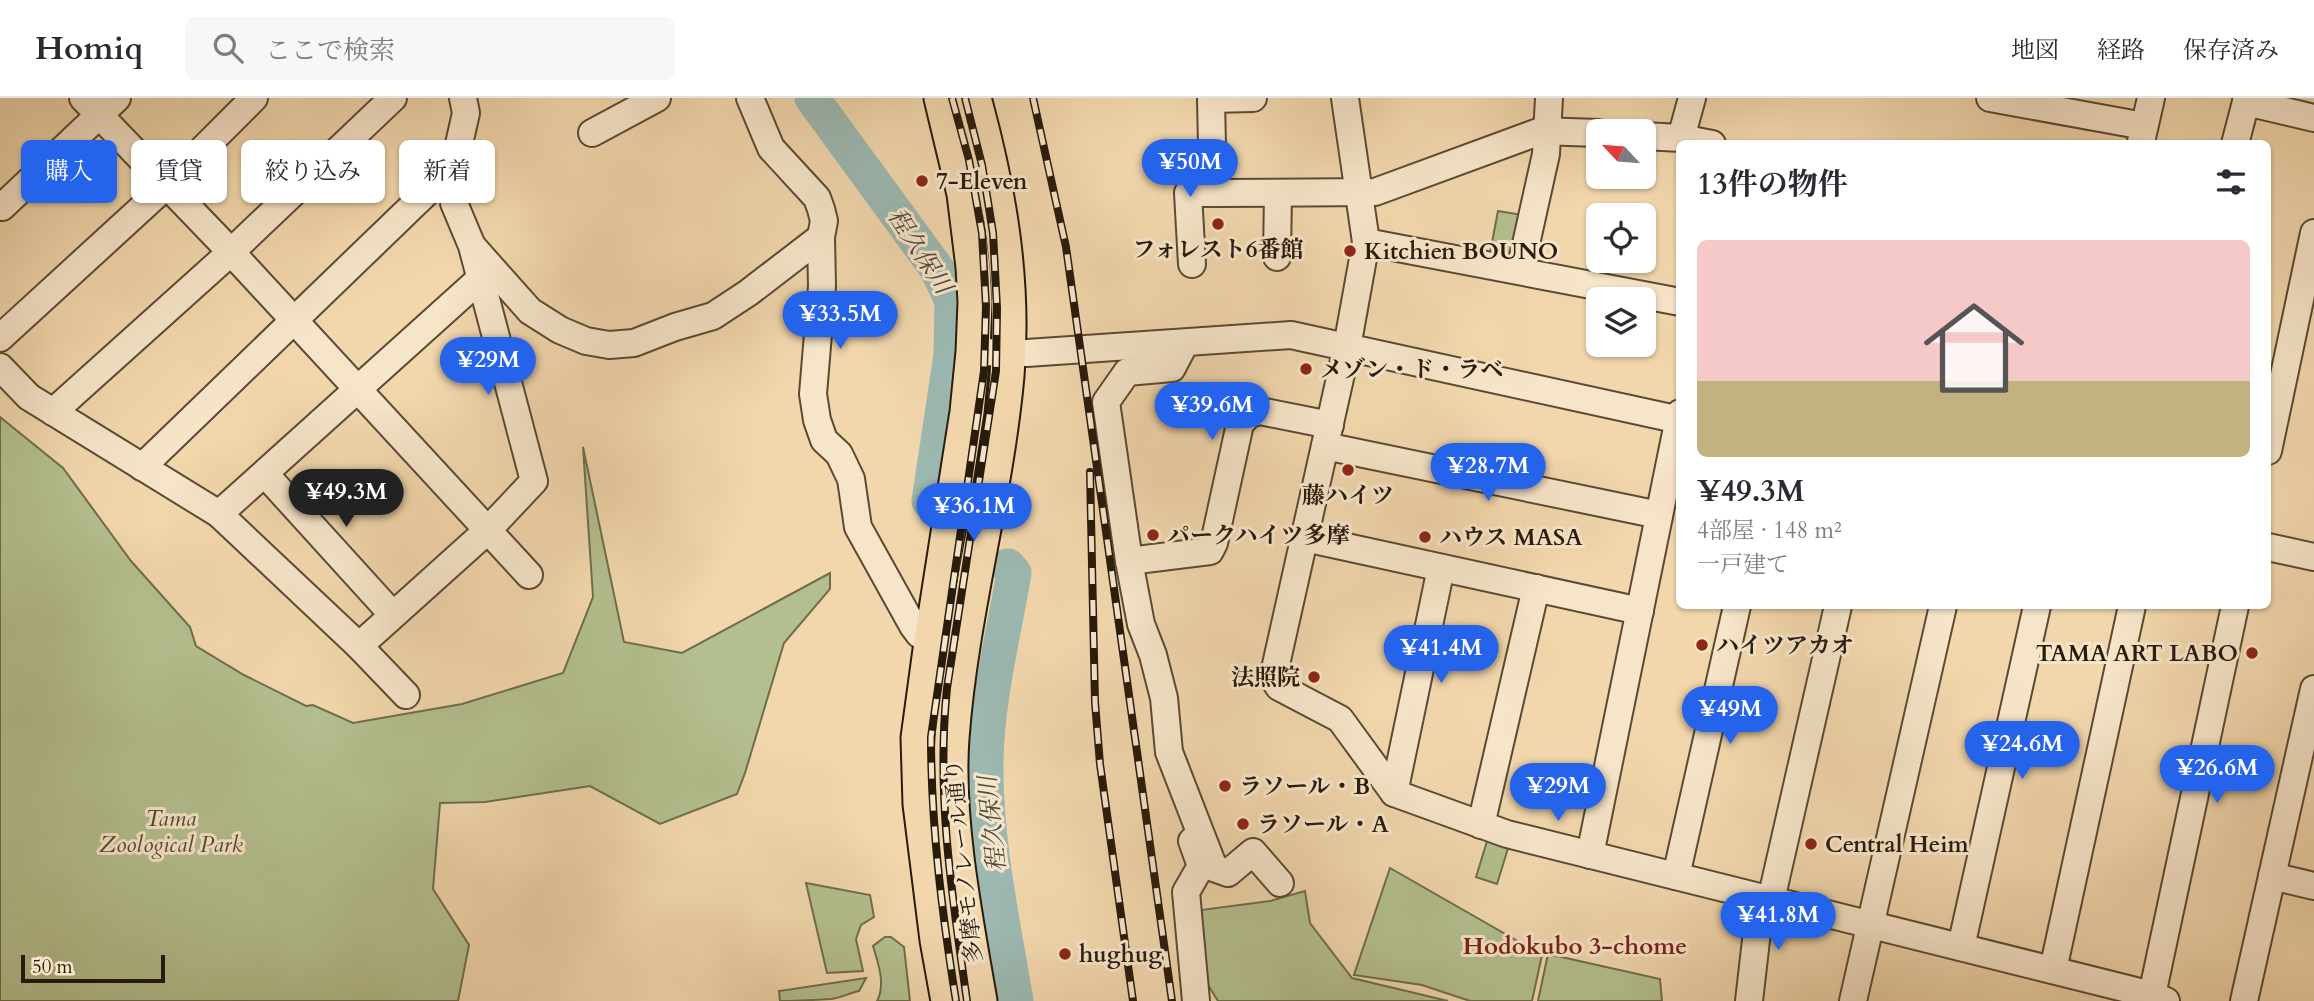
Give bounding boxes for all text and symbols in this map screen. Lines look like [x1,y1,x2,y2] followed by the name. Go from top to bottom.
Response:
[185,17,675,80] search box
[35,26,143,71] text: Homiq
[209,29,247,67] icon: search
[265,33,395,68] text: ここで検索
[2011,34,2059,67] text: 地図
[2097,34,2145,67] text: 経路
[2183,34,2279,67] text: 保存済み
[1586,119,1656,189] north arrow
[1586,119,1656,357] map controls
[21,140,117,203] chip: 購入
[131,140,227,203] chip: 賃貸
[241,140,385,203] chip: 絞り込み
[399,140,495,203] chip: 新着
[1149,140,1231,199] pin: ¥50M
[1158,146,1222,177] text: ¥50M
[2212,163,2250,201] icon: filters
[1697,164,1848,205] text: 13件の物件
[936,166,1028,197] place label: 7-Eleven
[914,173,930,189] marker: 7-Eleven
[880,202,961,303] water label: 程久保川
[1586,203,1656,273] button: locate
[1210,216,1226,232] marker: フォレスト6番館
[1133,234,1303,265] place label: フォレスト6番館
[1364,236,1558,267] place label: Kitchien BOUNO
[1342,243,1358,259] marker: Kitchien BOUNO
[1911,285,2037,411] icon: home
[1586,287,1656,357] button: layers
[783,292,897,351] pin: ¥33.5M
[799,298,881,329] text: ¥33.5M
[447,338,529,397] pin: ¥29M
[456,344,520,375] text: ¥29M
[1320,354,1503,385] place label: メゾン・ド・ラベ
[1298,361,1314,377] marker: メゾン・ド・ラベ
[1155,382,1269,442] pin: ¥39.6M
[1171,389,1253,420] text: ¥39.6M
[1431,444,1545,503] pin: ¥28.7M
[1447,450,1529,481] text: ¥28.7M
[1340,462,1356,478] marker: 藤ハイツ
[289,470,403,529] pin: ¥49.3M
[1697,471,1805,512] text: ¥49.3M
[305,476,387,507] text: ¥49.3M
[1302,480,1394,511] place label: 藤ハイツ
[917,484,1031,543] pin: ¥36.1M
[933,490,1015,521] text: ¥36.1M
[1697,515,1842,546] text: 4部屋 · 148 m²
[1167,520,1350,551] place label: パークハイツ多摩
[1439,522,1583,553] place label: ハウス MASA
[1145,527,1161,543] marker: パークハイツ多摩
[1417,529,1433,545] marker: ハウス MASA
[1697,549,1789,580] text: 一戸建て
[1384,626,1498,685] pin: ¥41.4M
[1716,630,1854,661] place label: ハイツアカオ
[1400,632,1482,663] text: ¥41.4M
[1694,637,1710,653] marker: ハイツアカオ
[2036,638,2238,669] place label: TAMA ART LABO
[2244,645,2260,661] marker: TAMA ART LABO
[1231,662,1300,693] place label: 法照院
[1306,669,1322,685] marker: 法照院
[1689,686,1771,746] pin: ¥49M
[1698,693,1762,724] text: ¥49M
[1965,722,2079,781] pin: ¥24.6M
[1981,728,2063,759] text: ¥24.6M
[2160,746,2274,805] pin: ¥26.6M
[2176,752,2258,783] text: ¥26.6M
[937,757,990,965] street label: 多摩モノレール通り
[1517,764,1599,823] pin: ¥29M
[1526,770,1590,801] text: ¥29M
[1239,771,1370,802] place label: ラソール・B
[971,772,1014,873] water label: 程久保川
[1217,778,1233,794] marker: ラソール・B
[99,803,243,860] park label: Tama Zoological Park
[1257,809,1390,840] place label: ラソール・A
[1235,816,1251,832] marker: ラソール・A
[1825,829,1970,860] place label: Central Heim
[1803,836,1819,852] marker: Central Heim
[1721,892,1835,952] pin: ¥41.8M
[1737,899,1819,930] text: ¥41.8M
[1463,930,1687,963] district label: Hodokubo 3-chome
[1079,939,1162,970] place label: hughug
[1057,946,1073,962] marker: hughug
[21,952,164,984] scale bar
[32,954,73,980] text: 50 m

